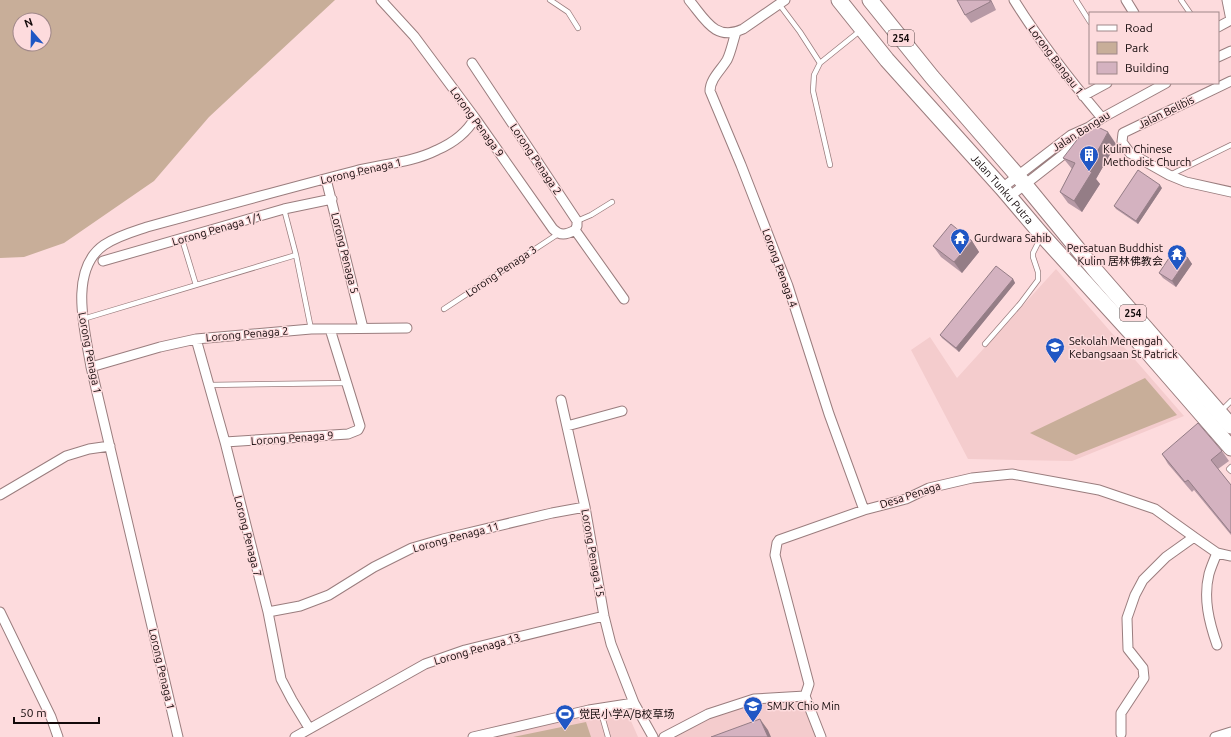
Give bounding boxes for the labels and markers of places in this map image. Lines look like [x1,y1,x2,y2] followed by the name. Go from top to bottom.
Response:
[1103,143,1191,168] place label: Kulim Chinese Methodist Church
[1078,144,1100,172] building icon: Kulim Chinese Methodist Church
[949,227,971,255] temple icon: Gurdwara Sahib
[974,232,1052,244] place label: Gurdwara Sahib
[1067,242,1164,267] place label: Persatuan Buddhist Kulim 居林佛教会
[1166,243,1188,271] temple icon: Persatuan Buddhist Kulim 居林佛教会
[1069,335,1178,360] place label: Sekolah Menengah Kebangsaan St Patrick
[1044,336,1066,364] school or university icon: Sekolah Menengah Kebangsaan St Patrick
[742,695,764,723] school or university icon: SMJK Chio Min
[767,700,840,712] place label: SMJK Chio Min
[554,703,576,731] sports icon: 觉民小学A/B校草场
[579,708,674,720] place label: 觉民小学A/B校草场

